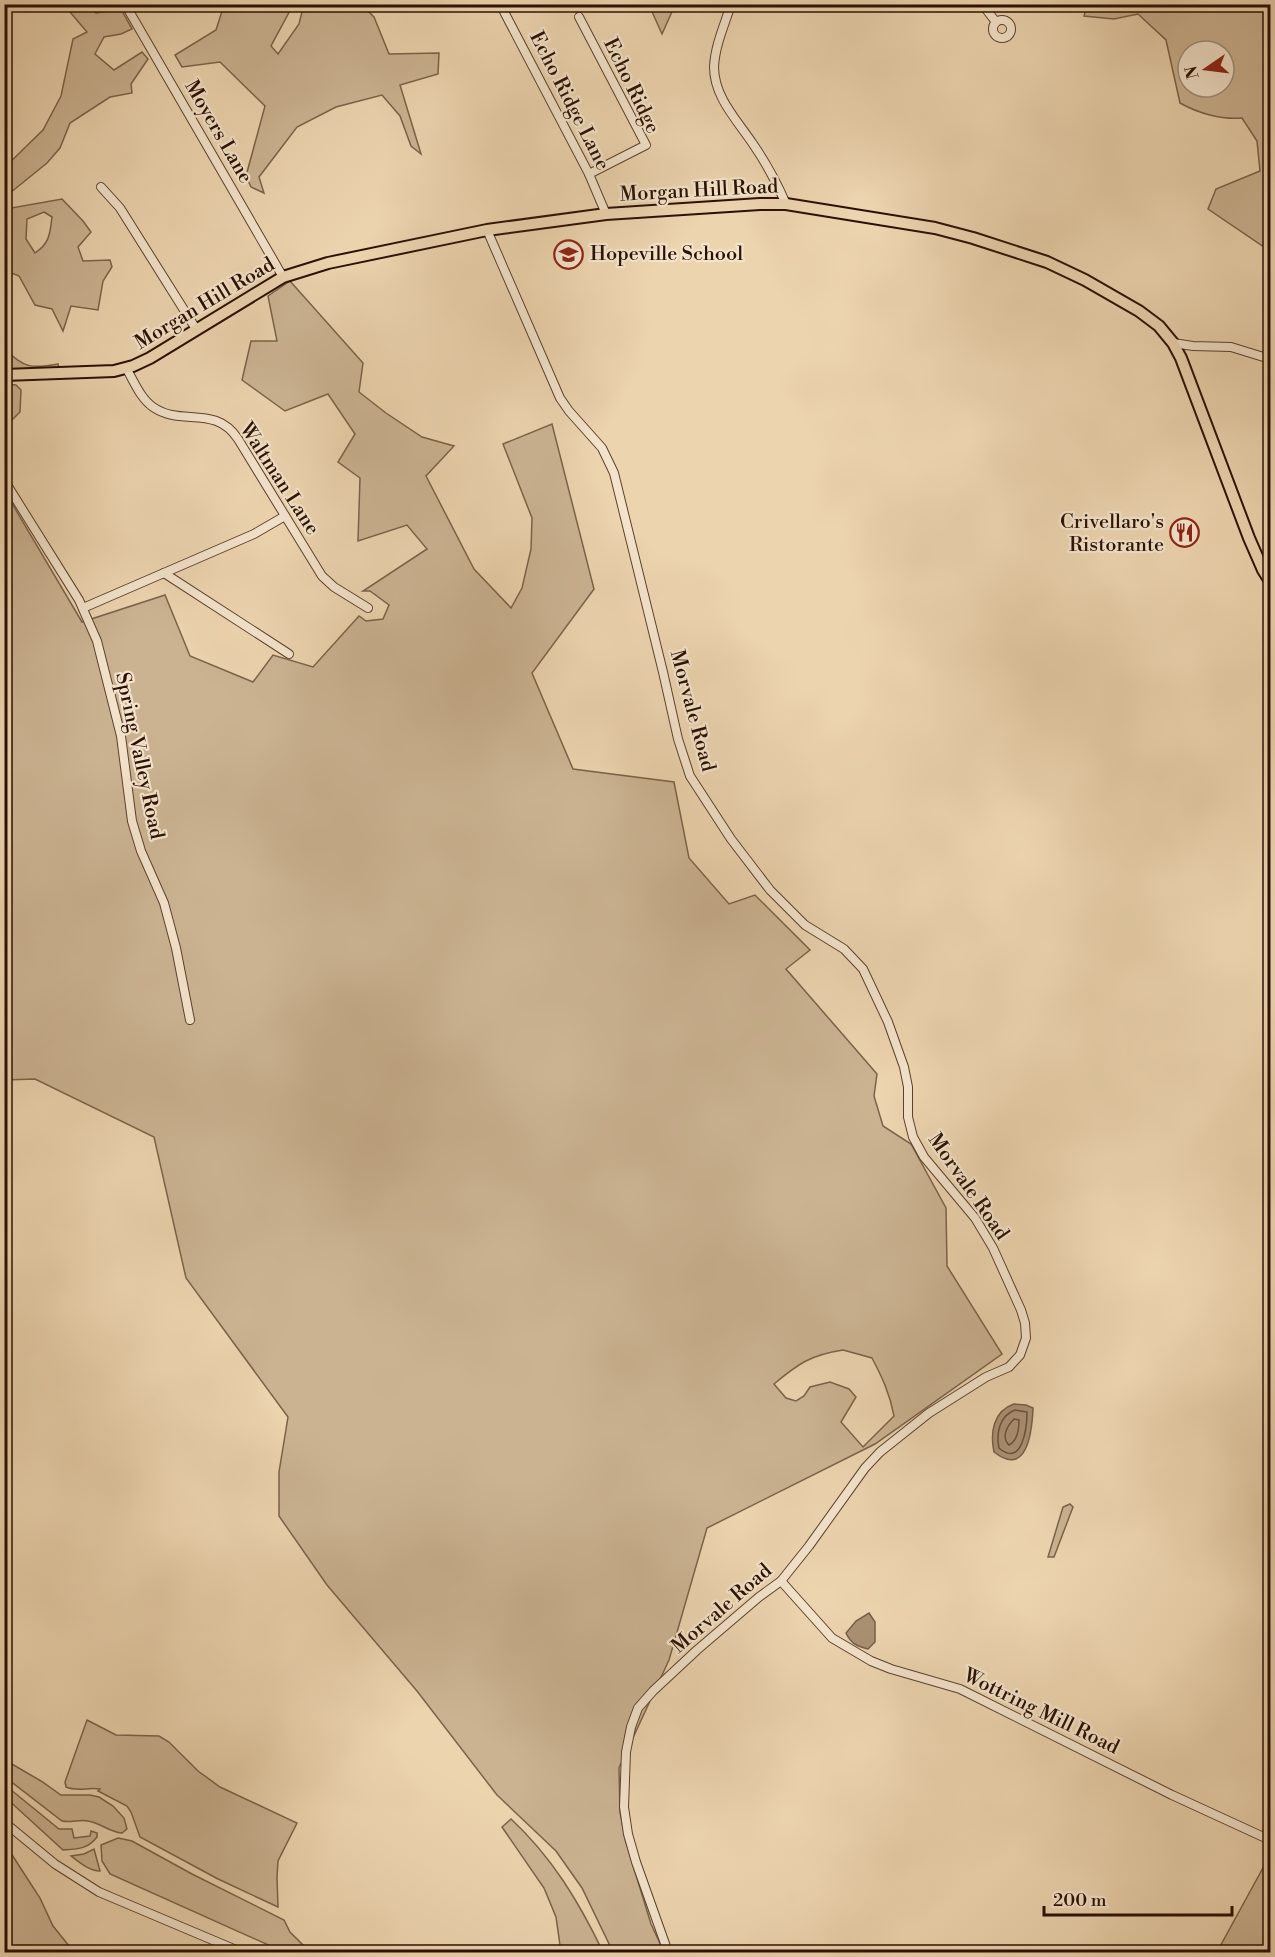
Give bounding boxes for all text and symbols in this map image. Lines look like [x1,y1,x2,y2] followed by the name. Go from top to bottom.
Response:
[523,27,615,175] street label: Echo Ridge Lane
[597,34,665,138] street label: Echo Ridge
[1176,39,1236,99] north arrow
[1181,63,1204,81] text: N
[178,76,258,188] street label: Moyers Lane
[619,174,780,208] street label: Morgan Hill Road
[553,238,585,270] school or university icon: Hopeville School
[590,242,743,267] place label: Hopeville School
[130,252,280,356] street label: Morgan Hill Road
[233,417,325,540] street label: Waltman Lane
[1060,510,1164,558] place label: Crivellaro's Ristorante
[1169,517,1201,549] restaurant icon: Crivellaro's Ristorante
[664,647,720,775] street label: Morvale Road
[109,670,169,842] street label: Spring Valley Road
[922,1129,1014,1246] street label: Morvale Road
[667,1558,778,1659] street label: Morvale Road
[958,1663,1124,1761] street label: Wottring Mill Road
[1044,1879,1232,1917] scale bar
[1053,1889,1107,1912] text: 200 m

